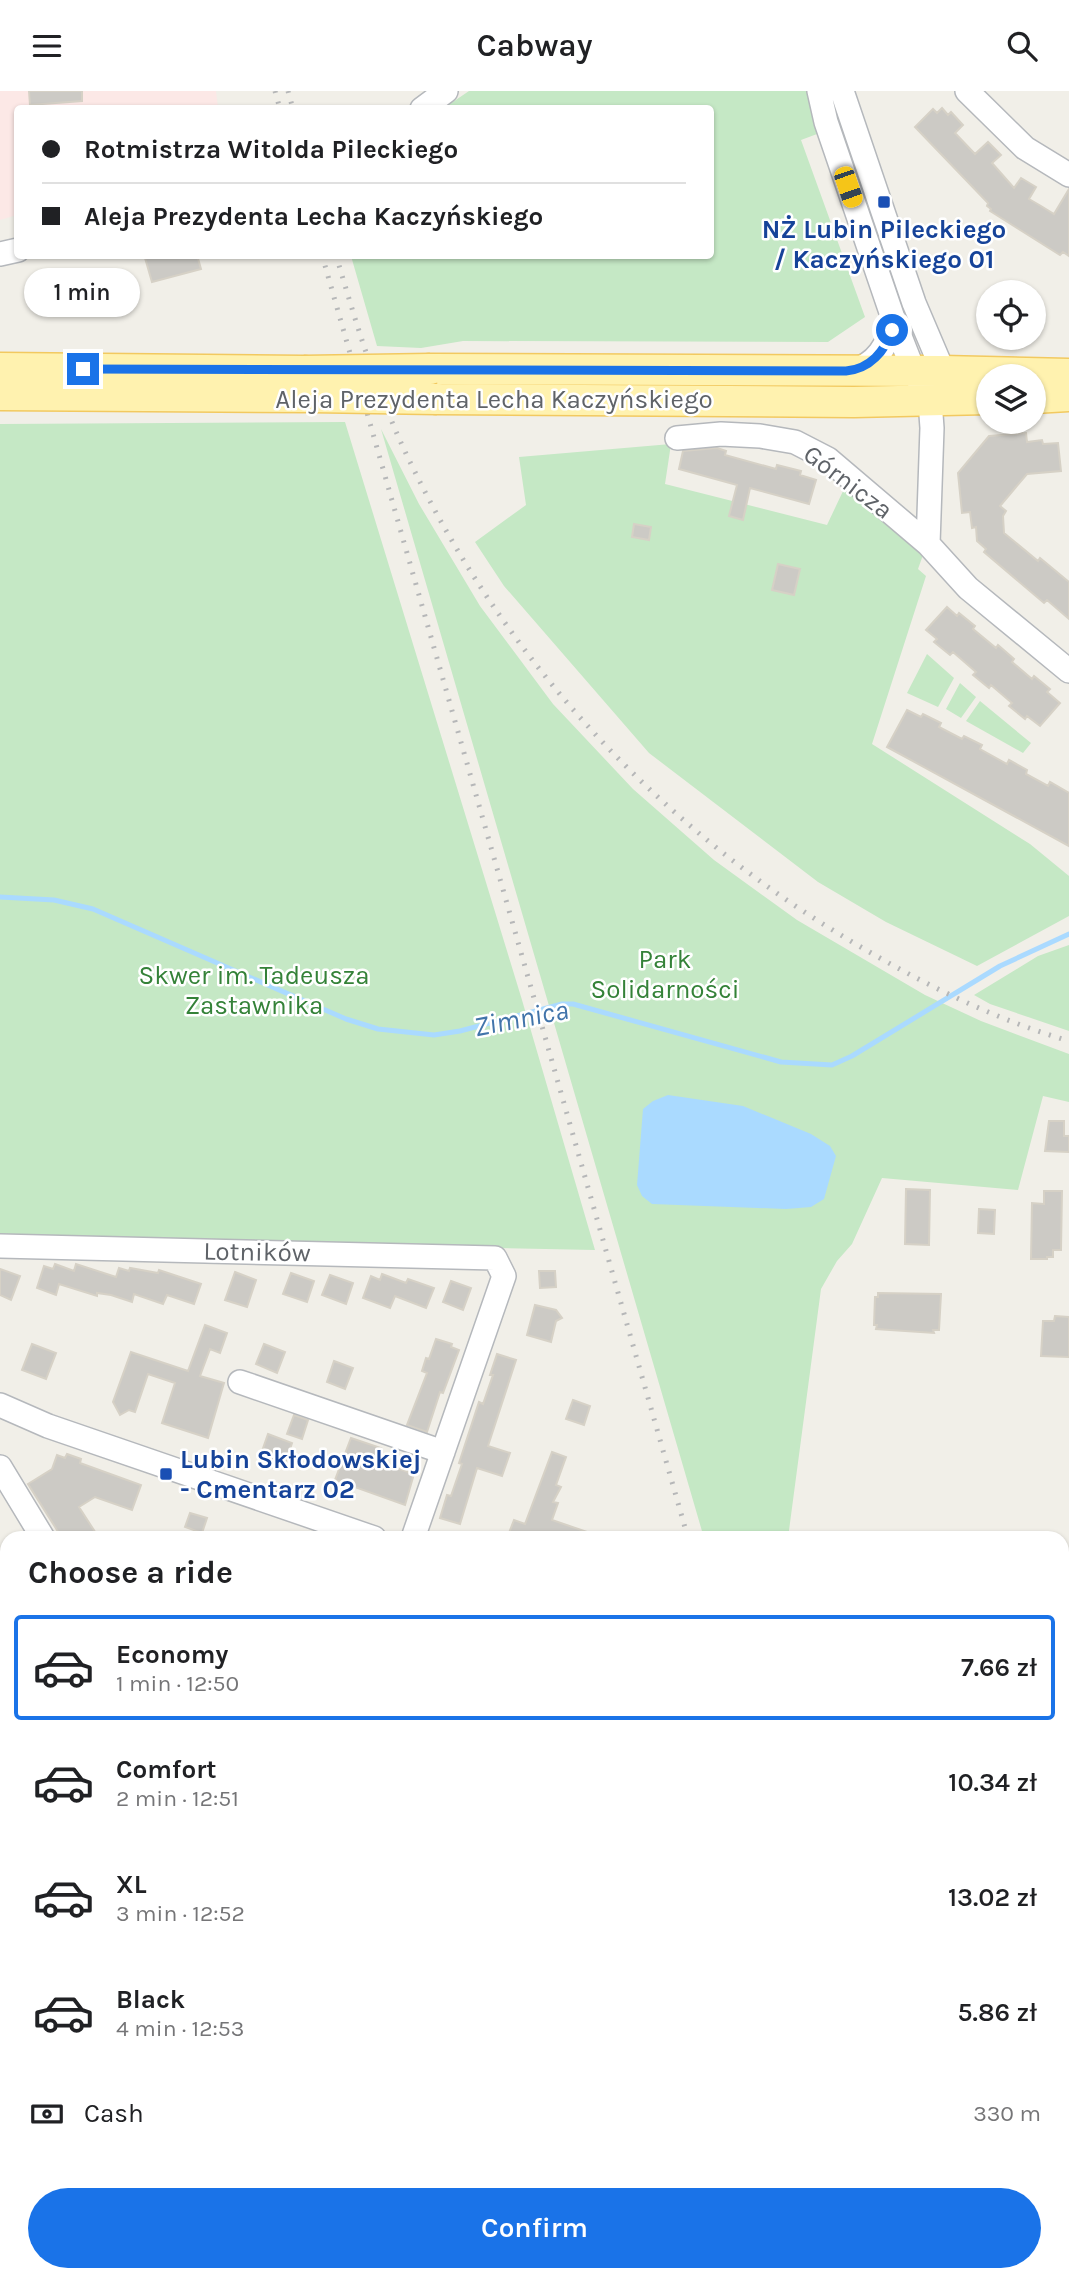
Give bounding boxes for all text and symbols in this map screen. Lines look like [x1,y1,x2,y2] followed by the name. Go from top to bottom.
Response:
[28,27,66,65] icon: menu
[476,27,593,64] text: Cabway
[1003,27,1041,65] icon: search
[84,134,458,165] text: Rotmistrza Witolda Pileckiego
[832,164,865,210] car
[876,194,892,210] marker: NŻ Lubin Pileckiego / Kaczyńskiego 01
[84,201,543,232] text: Aleja Prezydenta Lecha Kaczyńskiego
[762,214,1006,275] place label: NŻ Lubin Pileckiego / Kaczyńskiego 01
[25,267,141,317] callout: 1 min
[53,279,111,306] text: 1 min
[976,280,1046,434] map controls
[976,280,1046,350] button: locate
[876,314,908,346] route start
[67,353,99,385] route end
[976,364,1046,434] button: layers
[275,384,713,415] street label: Aleja Prezydenta Lecha Kaczyńskiego
[797,438,899,526] street label: Górnicza
[591,944,739,1005] park label: Park Solidarności
[139,960,369,1021] park label: Skwer im. Tadeusza Zastawnika
[471,993,571,1043] water label: Zimnica
[203,1236,311,1268] street label: Lotników
[180,1444,422,1505] place label: Lubin Skłodowskiej - Cmentarz 02
[158,1466,174,1482] marker: Lubin Skłodowskiej - Cmentarz 02
[28,1554,233,1591] text: Choose a ride
[32,1636,95,1699] icon: car
[116,1639,228,1670] text: Economy
[961,1652,1037,1683] text: 7.66 zł
[116,1670,239,1697] text: 1 min · 12:50
[32,1751,95,1814] icon: car
[116,1754,217,1785] text: Comfort
[948,1767,1037,1798] text: 10.34 zł
[116,1785,239,1812] text: 2 min · 12:51
[32,1866,95,1929] icon: car
[116,1869,147,1900] text: XL
[948,1882,1037,1913] text: 13.02 zł
[116,1900,245,1927] text: 3 min · 12:52
[32,1981,95,2044] icon: car
[116,1984,185,2015] text: Black
[958,1997,1037,2028] text: 5.86 zł
[116,2015,244,2042] text: 4 min · 12:53
[28,2095,66,2133] icon: cash
[84,2098,144,2129] text: Cash
[973,2100,1041,2127] text: 330 m
[28,2188,1041,2268] button: Confirm

